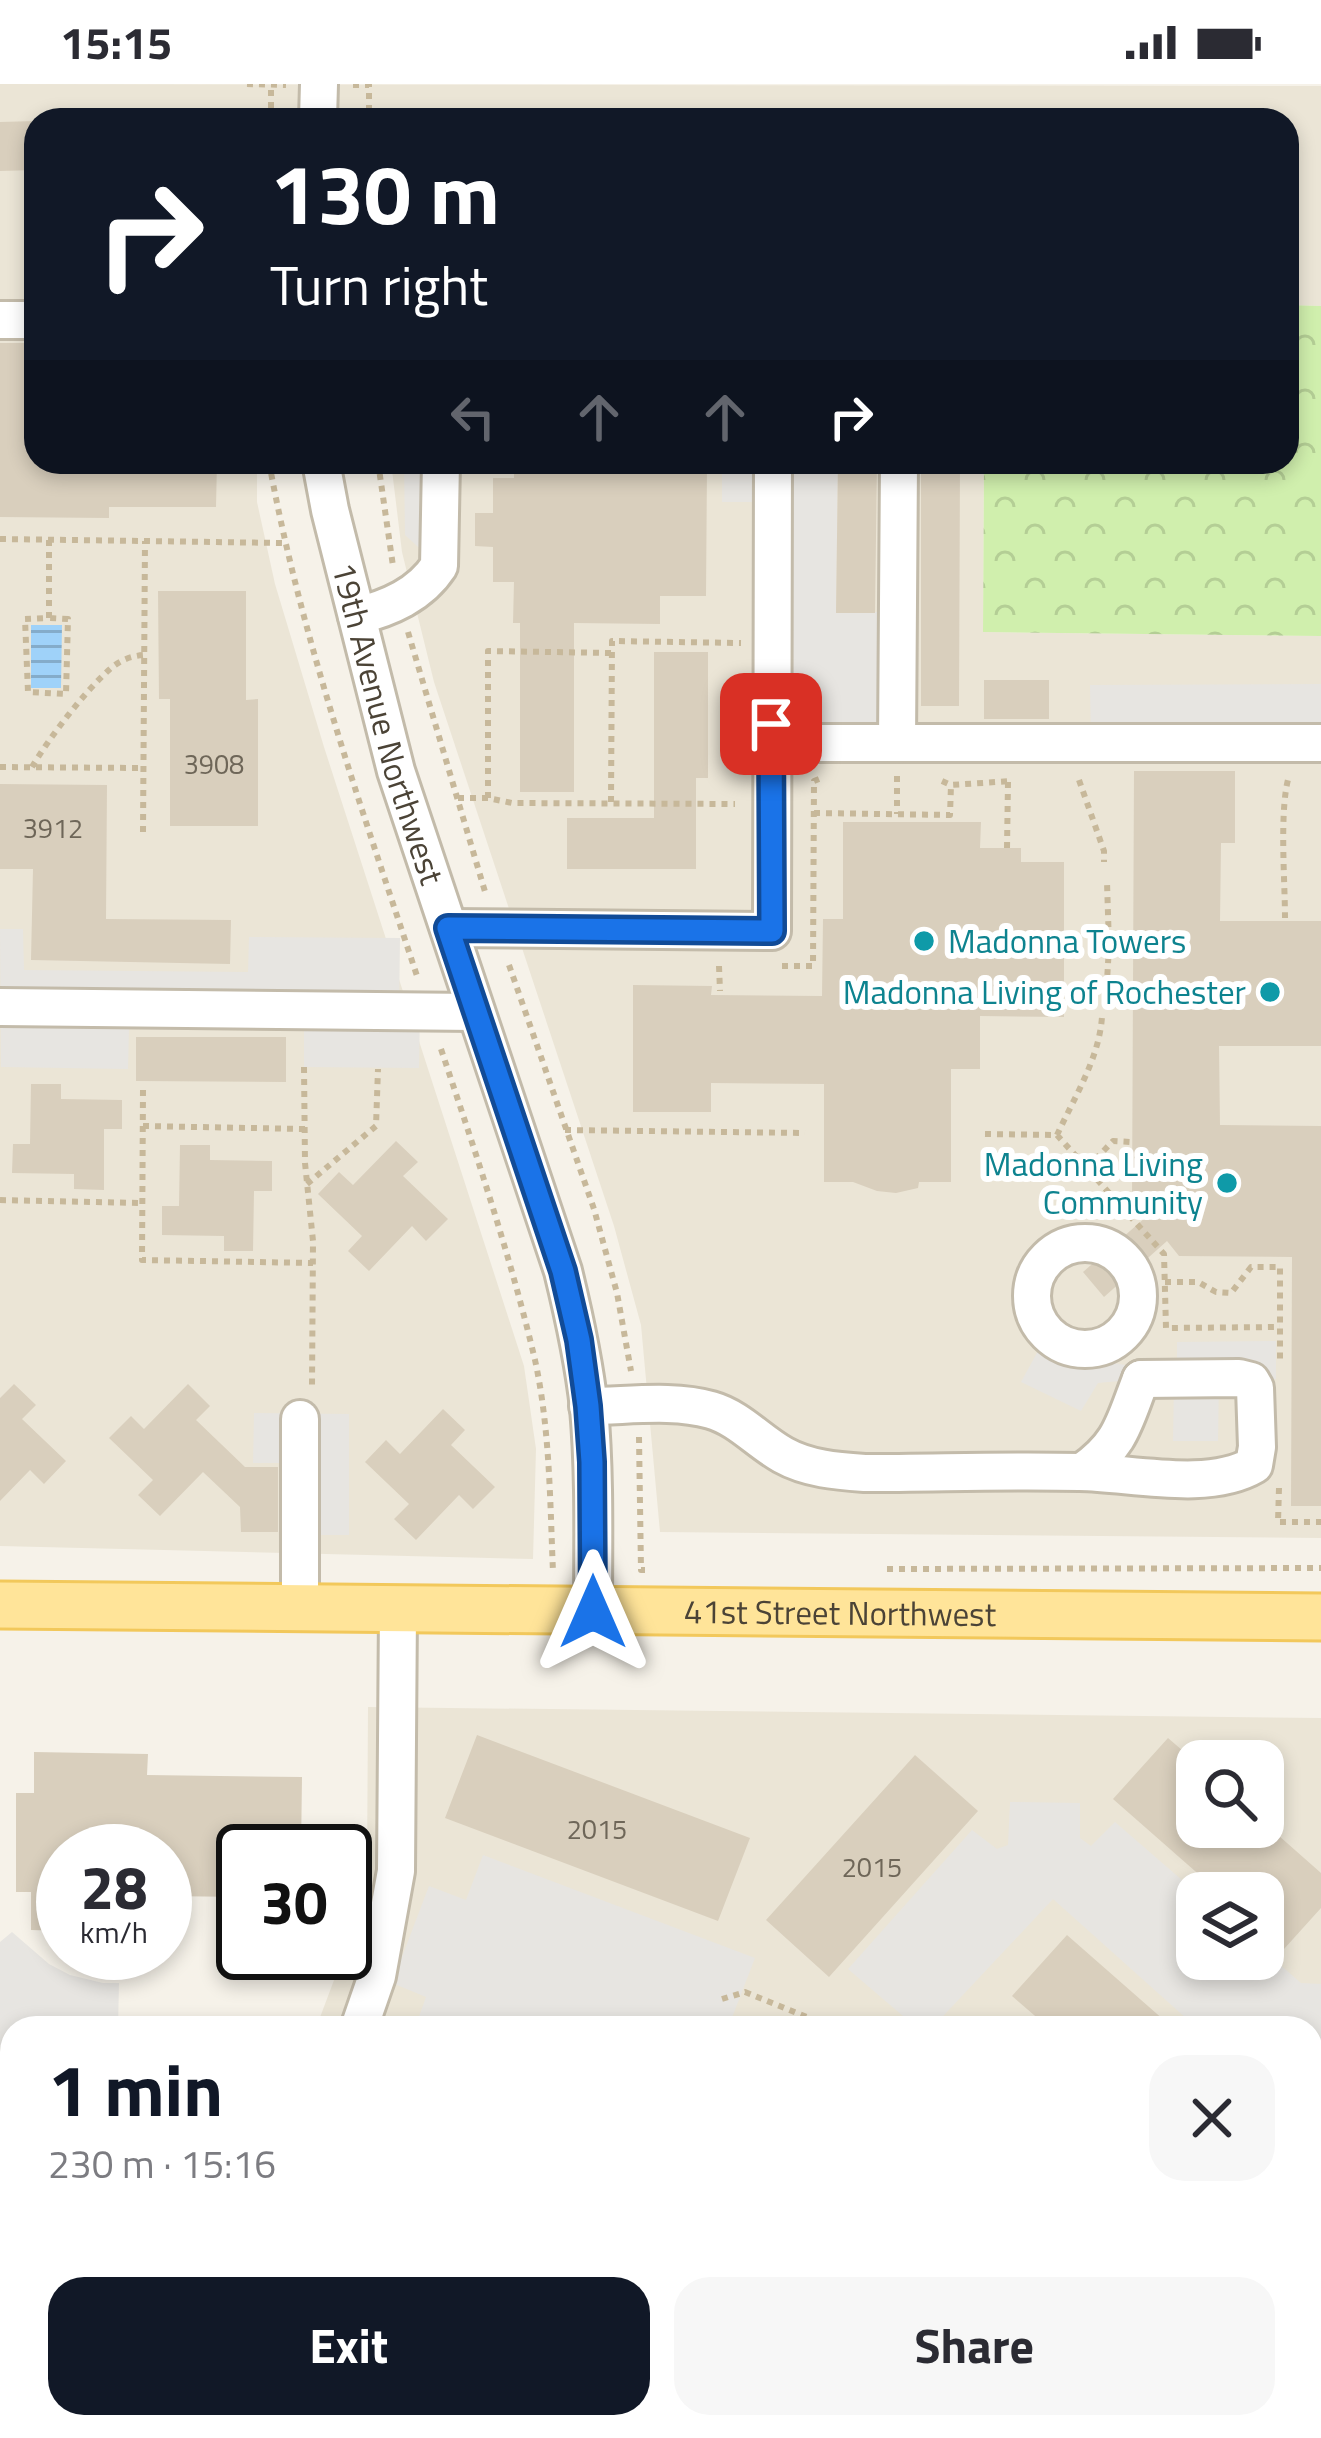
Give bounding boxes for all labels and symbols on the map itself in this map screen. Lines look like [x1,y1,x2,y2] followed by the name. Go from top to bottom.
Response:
[319,557,457,892] street label: 19th Avenue Northwest
[720,673,822,775] pin
[184,743,244,784] house number: 3908
[23,807,83,848] house number: 3912
[948,916,1186,966] place label: Madonna Towers
[911,928,937,954] marker: Madonna Towers
[843,967,1246,1017] place label: Madonna Living of Rochester
[1257,979,1283,1005] marker: Madonna Living of Rochester
[984,1139,1203,1227] place label: Madonna Living Community
[1214,1170,1240,1196] marker: Madonna Living Community
[530,1549,656,1675] position arrow
[684,1586,997,1639] street label: 41st Street Northwest
[567,1808,627,1849] house number: 2015
[216,1824,372,1980] speed limit sign: 30
[842,1846,902,1887] house number: 2015

